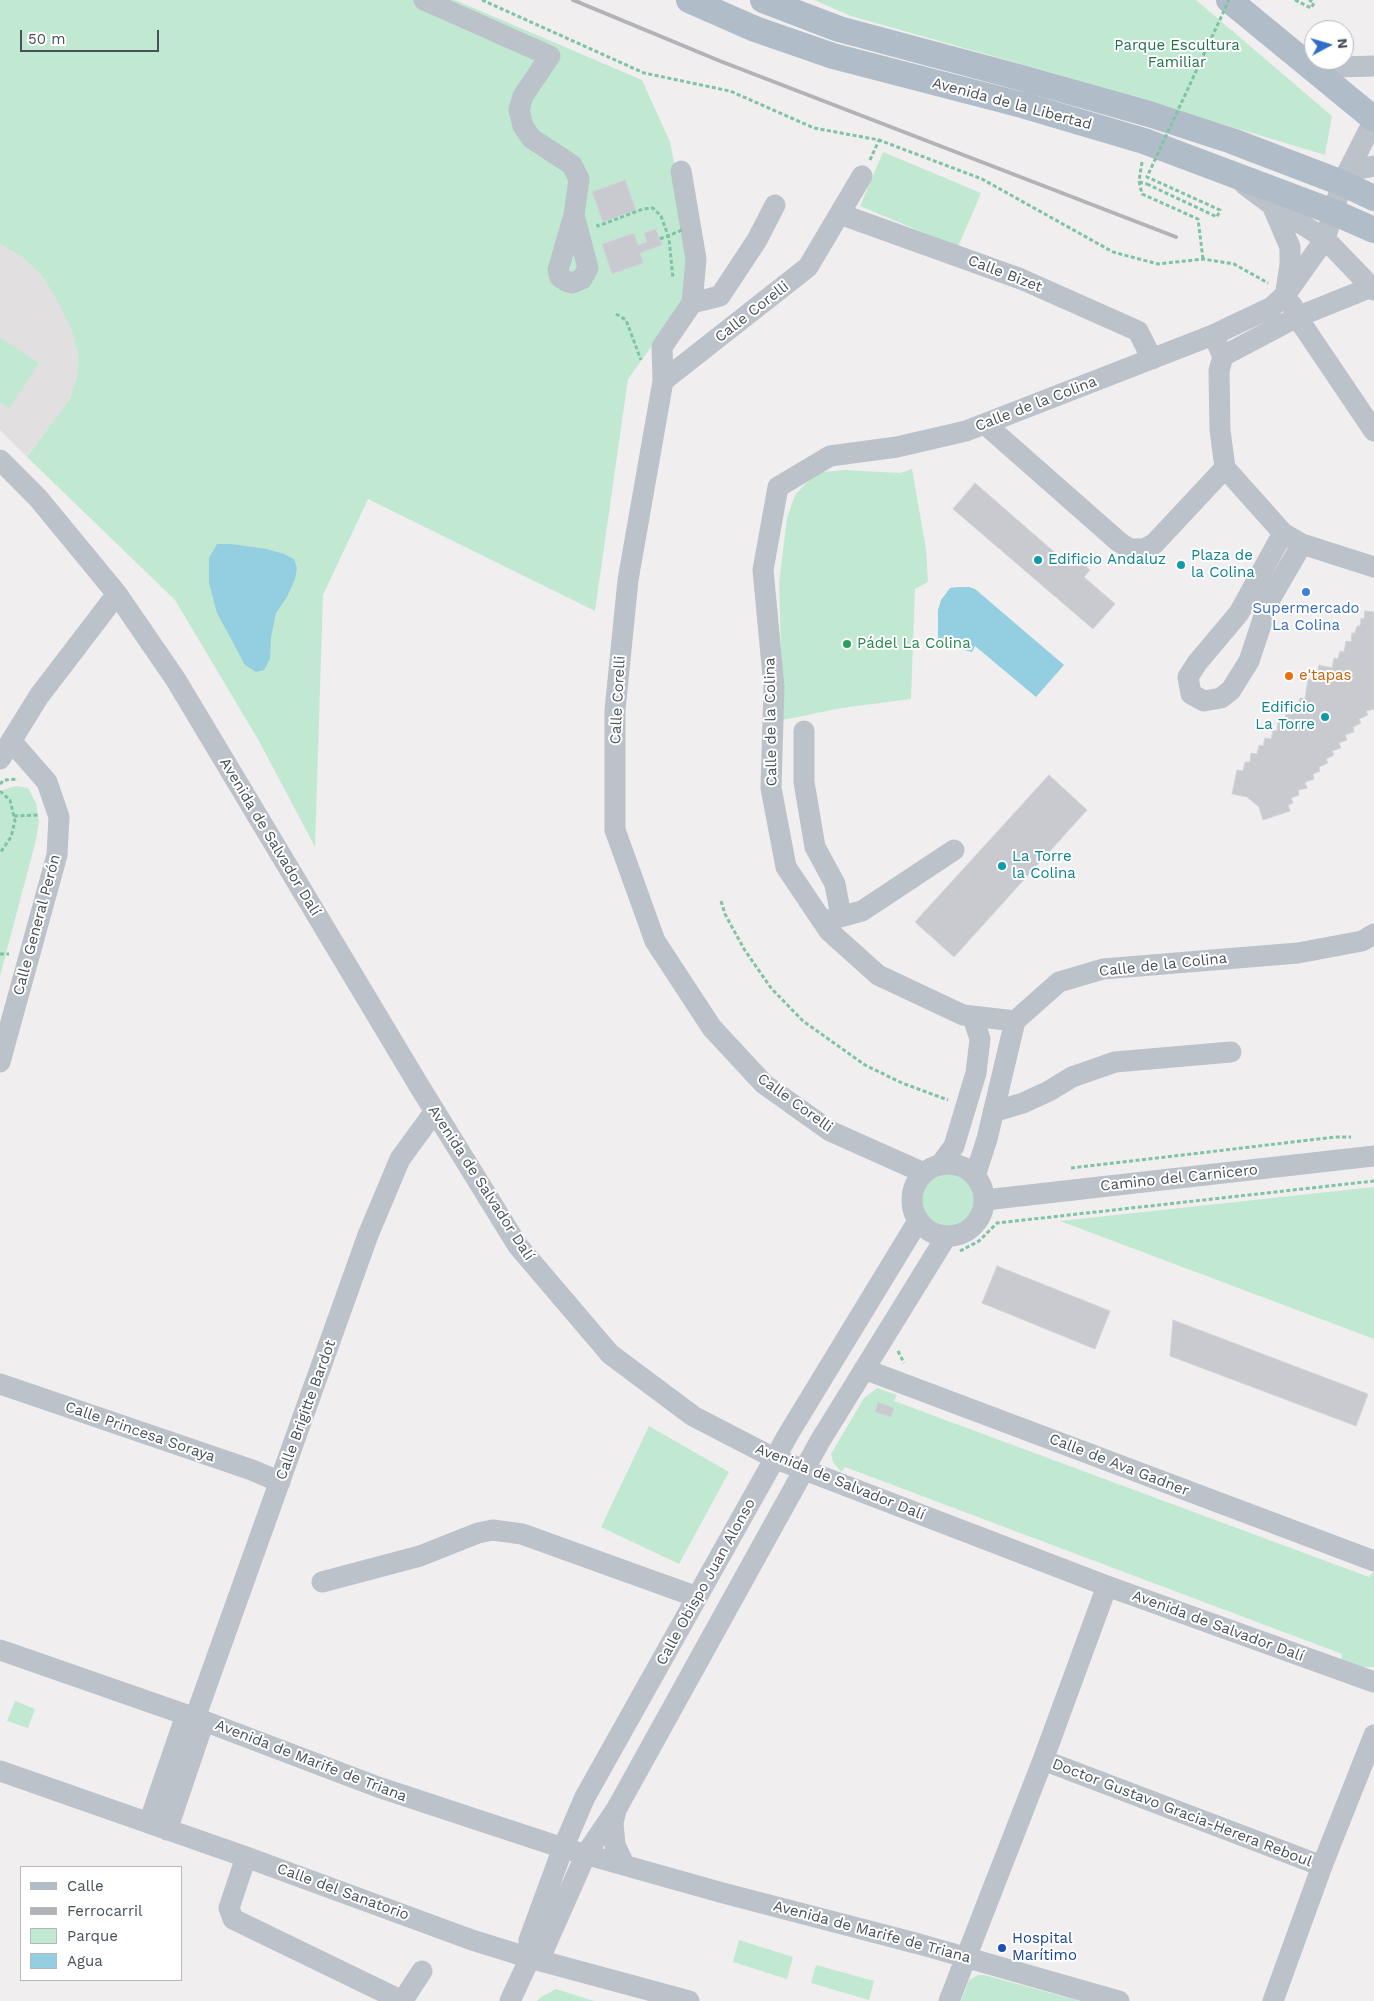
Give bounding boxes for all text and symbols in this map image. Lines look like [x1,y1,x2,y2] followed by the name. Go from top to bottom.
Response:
[22,20,161,52] scale bar
[1304,20,1354,70] north arrow
[28,30,65,48] text: 50 m
[1114,37,1240,72] park label: Parque Escultura Familiar
[1334,38,1351,50] text: N
[930,74,1094,134] street label: Avenida de la Libertad
[965,252,1045,296] street label: Calle Bizet
[712,278,792,346] street label: Calle Corelli
[973,373,1099,435] street label: Calle de la Colina
[1191,547,1255,582] place label: Plaza de la Colina
[1048,551,1166,569] place label: Edificio Andaluz
[1032,554,1044,566] marker: Edificio Andaluz
[1175,559,1187,571] marker: Plaza de la Colina
[1300,586,1312,598] marker: Supermercado La Colina
[1252,600,1360,635] place label: Supermercado La Colina
[857,635,971,653] place label: Pádel La Colina
[841,638,853,650] marker: Pádel La Colina
[607,655,629,745] street label: Calle Corelli
[761,657,781,787] street label: Calle de la Colina
[1299,667,1352,685] place label: e'tapas
[1283,670,1295,682] marker: e'tapas
[1255,699,1315,734] place label: Edificio La Torre
[1319,711,1331,723] marker: Edificio La Torre
[216,755,324,919] street label: Avenida de Salvador Dalí
[1012,848,1076,883] place label: La Torre la Colina
[10,853,64,997] street label: Calle General Perón
[996,860,1008,872] marker: La Torre la Colina
[1098,949,1228,981] street label: Calle de la Colina
[754,1070,836,1136] street label: Calle Corelli
[424,1102,538,1264] street label: Avenida de Salvador Dalí
[1099,1161,1259,1195] street label: Camino del Carnicero
[272,1338,340,1482] street label: Calle Brigitte Bardot
[63,1398,217,1466] street label: Calle Princesa Soraya
[1047,1430,1191,1500] street label: Calle de Ava Gadner
[753,1440,927,1524] street label: Avenida de Salvador Dalí
[653,1495,759,1669] street label: Calle Obispo Juan Alonso
[1130,1587,1306,1665] street label: Avenida de Salvador Dalí
[213,1716,409,1806] street label: Avenida de Marife de Triana
[1049,1755,1315,1871] street label: Doctor Gustavo Gracia-Herera Reboul
[274,1860,412,1924] street label: Calle del Sanatorio
[20,1866,182,1981] legend
[67,1877,104,1895] text: Calle
[771,1897,973,1967] street label: Avenida de Marife de Triana
[67,1902,143,1920] text: Ferrocarril
[67,1927,118,1945] text: Parque
[1012,1930,1077,1965] place label: Hospital Marítimo
[996,1942,1008,1954] marker: Hospital Marítimo
[67,1952,103,1970] text: Agua

